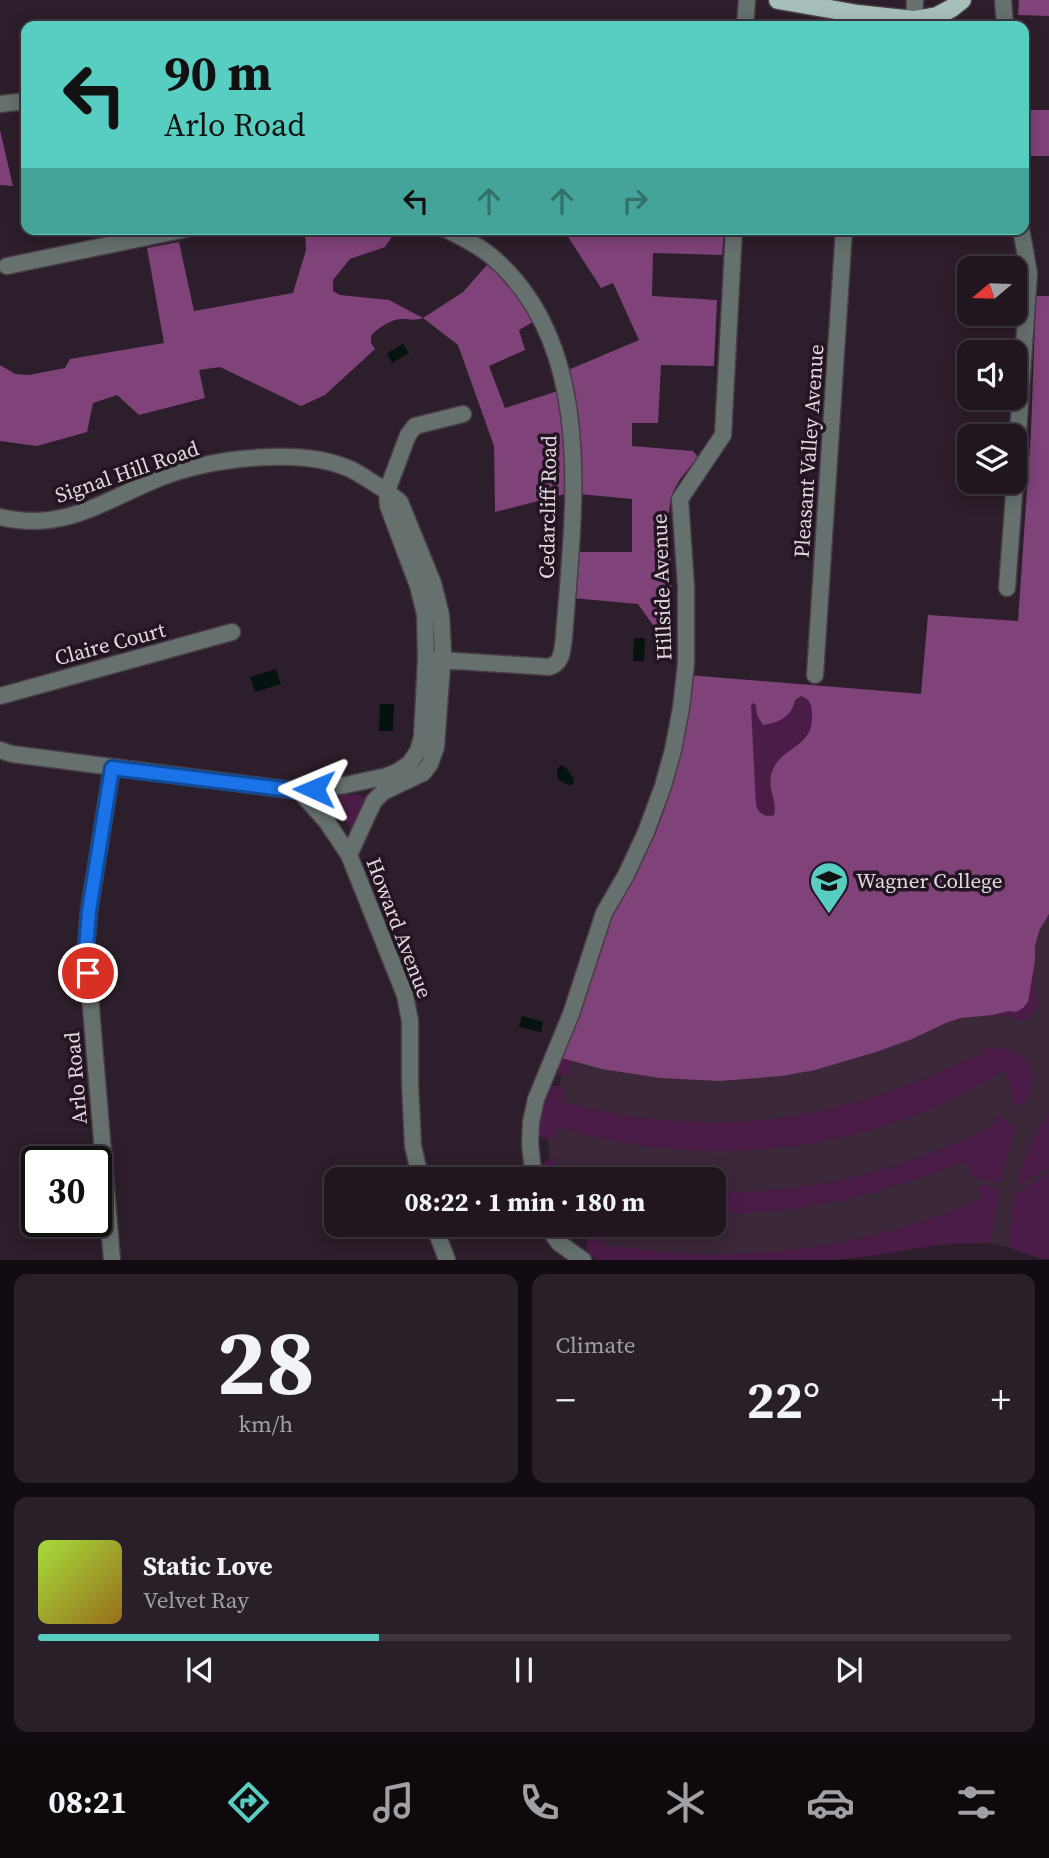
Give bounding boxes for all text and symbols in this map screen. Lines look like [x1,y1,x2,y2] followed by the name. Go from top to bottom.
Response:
[164,39,272,106] text: 90 m
[49,49,140,140] icon: left
[164,103,306,147] text: Arlo Road
[397,182,435,220] icon: left
[470,182,508,220] icon: ahead
[543,182,581,220] icon: ahead
[616,182,654,220] icon: right
[957,256,1027,326] north arrow
[957,256,1027,494] map controls
[957,340,1027,410] button: sound
[787,343,830,559] street label: Pleasant Valley Avenue
[957,424,1027,494] button: layers
[51,433,203,510] street label: Signal Hill Road
[532,435,563,579] street label: Cedarcliff Road
[644,513,679,661] street label: Hillside Avenue
[51,615,169,672] street label: Claire Court
[277,752,351,826] position arrow
[359,853,440,1002] street label: Howard Avenue
[808,860,850,915] school or university icon: Wagner College
[856,866,1002,895] place label: Wagner College
[58,943,118,1003] pin
[69,954,107,992] icon: arrive
[57,1030,94,1126] street label: Arlo Road
[21,1146,112,1237] speed limit sign: 30
[405,1184,645,1220] text: 08:22 · 1 min · 180 m
[216,1300,315,1424] text: 28
[556,1329,635,1361] text: Climate
[747,1364,820,1435] text: 22°
[556,1374,576,1426] text: −
[991,1374,1011,1426] text: +
[238,1408,293,1440] text: km/h
[143,1548,272,1584] text: Static Love
[143,1584,249,1616] text: Velvet Ray
[181,1651,219,1689] icon: previous
[505,1651,543,1689] icon: pause
[830,1651,868,1689] icon: next
[224,1778,273,1827] icon: directions
[369,1778,418,1827] icon: music
[515,1778,564,1827] icon: phone
[661,1778,710,1827] icon: climate
[806,1778,855,1827] icon: car
[952,1778,1001,1827] icon: filters
[48,1780,127,1824] text: 08:21

